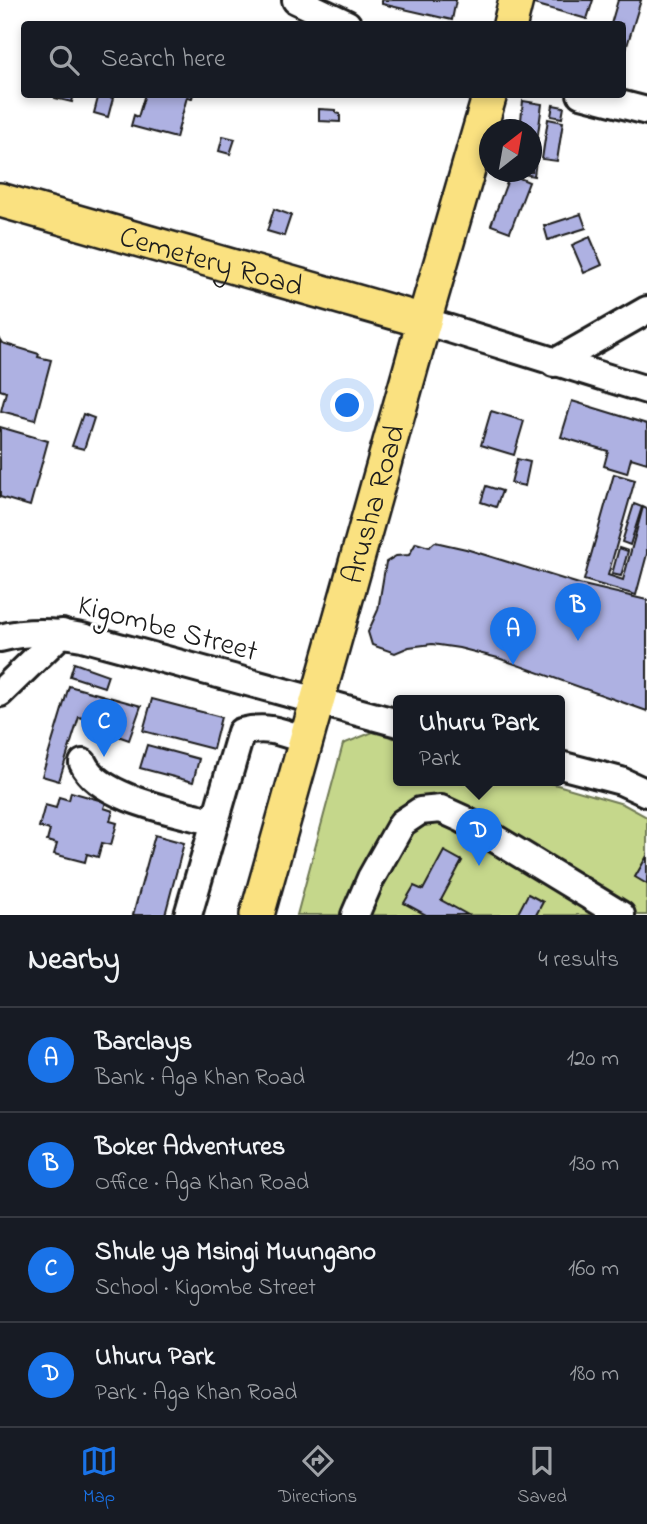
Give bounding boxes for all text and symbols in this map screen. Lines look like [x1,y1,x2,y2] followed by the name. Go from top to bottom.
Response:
[21,21,626,98] search box
[45,41,83,79] icon: search
[101,41,226,79] text: Search here
[479,119,542,182] north arrow
[114,216,308,310] street label: Cemetery Road
[330,388,364,422] your location
[332,420,419,589] street label: Arusha Road
[555,583,601,641] pin: B
[72,585,262,675] street label: Kigombe Street
[490,607,536,665] pin: A
[393,695,565,786] popup
[81,699,127,757] pin: C
[419,705,539,743] text: Uhuru Park
[419,743,461,776] text: Park
[456,808,502,866] pin: D
[28,939,120,983] text: Nearby
[538,944,619,977] text: 4 results
[95,1024,192,1062] text: Barclays
[44,1043,58,1076] text: A
[567,1043,619,1076] text: 120 m
[95,1062,305,1095] text: Bank · Aga Khan Road
[95,1129,285,1167] text: Boker Adventures
[43,1148,59,1181] text: B
[569,1148,619,1181] text: 130 m
[95,1167,309,1200] text: Office · Aga Khan Road
[95,1234,376,1272] text: Shule ya Msingi Muungano
[45,1253,57,1286] text: C
[568,1253,619,1286] text: 160 m
[95,1272,316,1305] text: School · Kigombe Street
[95,1339,215,1377] text: Uhuru Park
[43,1358,59,1391] text: D
[570,1358,619,1391] text: 180 m
[95,1377,297,1410] text: Park · Aga Khan Road
[80,1442,118,1511] tab: Map
[278,1442,357,1511] tab: Directions
[517,1442,567,1511] tab: Saved

